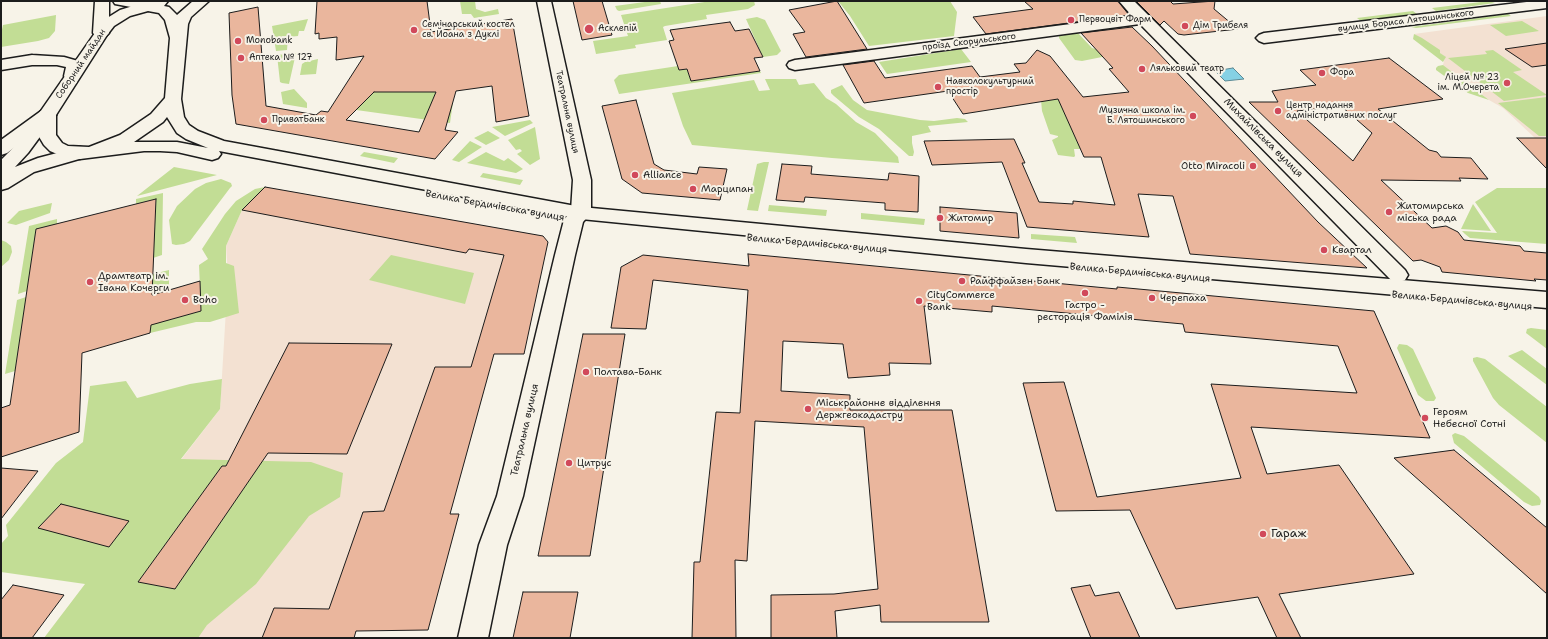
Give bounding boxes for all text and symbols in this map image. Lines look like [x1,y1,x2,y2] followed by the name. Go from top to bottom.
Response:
[1337,7,1475,35] street label: вулиця Бориса Лятошинського
[1066,15,1076,25] marker: Первоцвіт Фарм
[1079,15,1151,25] place label: Первоцвіт Фарм
[422,20,515,41] place label: Семінарський костел св. Йоана з Дуклі
[1180,21,1190,31] marker: Дім Трибеля
[1193,21,1248,31] place label: Дім Трибеля
[583,23,595,35] marker: Асклепій
[598,24,637,34] place label: Асклепій
[409,25,419,35] marker: Семінарський костел св. Йоана з Дуклі
[54,27,108,101] street label: Соборний майдан
[922,31,1016,53] street label: проїзд Скорульського
[233,36,243,46] marker: Monobank
[246,36,292,46] place label: Monobank
[236,53,246,63] marker: Аптека № 127
[249,53,312,63] place label: Аптека № 127
[1137,64,1147,74] marker: Ляльковий театр
[1150,64,1224,74] place label: Ляльковий театр
[1317,68,1327,78] marker: Фора
[1330,68,1354,78] place label: Фора
[553,69,581,155] street label: Театральна вулиця
[1438,73,1499,94] place label: Ліцей № 23 ім. М.Очерета
[946,77,1034,98] place label: Навколокультурний простір
[1502,78,1512,88] marker: Ліцей № 23 ім. М.Очерета
[933,82,943,92] marker: Навколокультурний простір
[1221,96,1305,180] street label: Михайлівська вулиця
[1286,101,1397,122] place label: Центр надання адміністративних послуг
[1099,106,1185,127] place label: Музична школа ім. Б. Лятошинського
[1273,106,1283,116] marker: Центр надання адміністративних послуг
[1188,111,1198,121] marker: Музична школа ім. Б. Лятошинського
[259,115,269,125] marker: ПриватБанк
[272,115,325,125] place label: ПриватБанк
[1181,160,1245,172] place label: Otto Miracoli
[1248,161,1258,171] marker: Otto Miracoli
[643,169,682,181] place label: Alliance
[630,170,640,180] marker: Alliance
[701,183,753,195] place label: Марципан
[688,184,698,194] marker: Марципан
[424,188,566,224] street label: Велика Бердичівська вулиця
[1397,200,1464,224] place label: Житомирська міська рада
[1384,207,1394,217] marker: Житомирська міська рада
[948,212,993,224] place label: Житомир
[935,213,945,223] marker: Житомир
[746,232,888,256] street label: Велика Бердичівська вулиця
[1332,244,1372,256] place label: Квартал
[1319,245,1329,255] marker: Квартал
[1069,261,1211,285] street label: Велика Бердичівська вулиця
[98,270,169,294] place label: Драмтеатр ім. Івана Кочерги
[970,275,1060,287] place label: Райффайзен Банк
[957,276,967,286] marker: Райффайзен Банк
[85,277,95,287] marker: Драмтеатр ім. Івана Кочерги
[1080,288,1090,298] marker: Гастро - ресторація Фамілія
[927,289,995,312] place label: CityCommerce Bank
[1391,289,1533,313] street label: Велика Бердичівська вулиця
[1160,292,1206,304] place label: Черепаха
[1147,293,1157,303] marker: Черепаха
[193,294,217,306] place label: Boho
[180,295,190,305] marker: Boho
[914,296,924,306] marker: CityCommerce Bank
[1037,299,1133,322] place label: Гастро - ресторація Фамілія
[594,366,662,378] place label: Полтава-Банк
[581,367,591,377] marker: Полтава-Банк
[509,383,541,477] street label: Театральна вулиця
[816,397,941,420] place label: Міськрайонне відділення Держгеокадастру
[803,404,813,414] marker: Міськрайонне відділення Держгеокадастру
[1433,406,1506,430] place label: Героям Небесної Сотні
[1420,413,1430,423] marker: Героям Небесної Сотні
[577,457,612,469] place label: Цитрус
[564,458,574,468] marker: Цитрус
[1271,527,1306,541] place label: Гараж
[1258,529,1268,539] marker: Гараж

